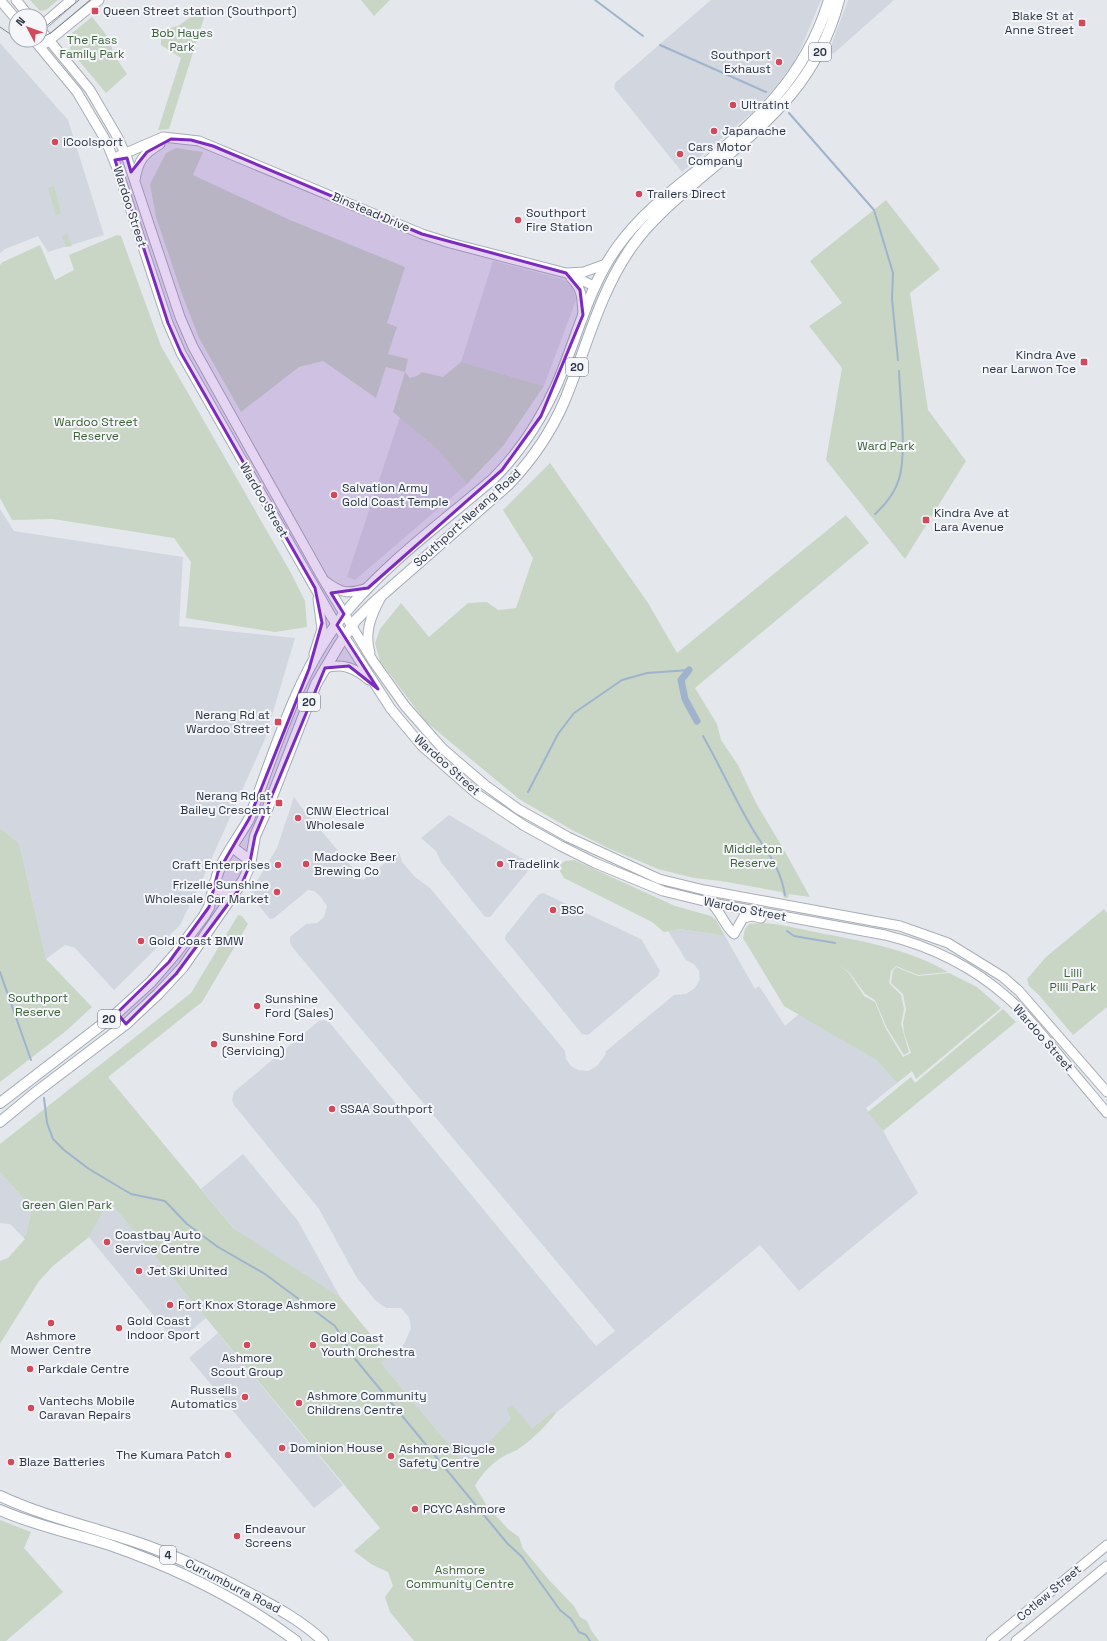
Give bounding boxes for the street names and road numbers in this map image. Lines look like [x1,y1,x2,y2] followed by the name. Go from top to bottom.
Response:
[809,43,831,61] road number: 20
[109,165,151,249] street label: Wardoo Street
[330,188,412,236] street label: Binstead Drive
[566,358,588,376] road number: 20
[236,460,292,540] street label: Wardoo Street
[410,465,524,571] street label: Southport-Nerang Road
[298,693,320,711] road number: 20
[410,731,484,799] street label: Wardoo Street
[702,893,788,925] street label: Wardoo Street
[1009,1001,1077,1075] street label: Wardoo Street
[98,1010,120,1028] road number: 20
[160,1546,176,1564] road number: 4
[183,1555,283,1617] street label: Currumburra Road
[1013,1561,1085,1625] street label: Cotlew Street

